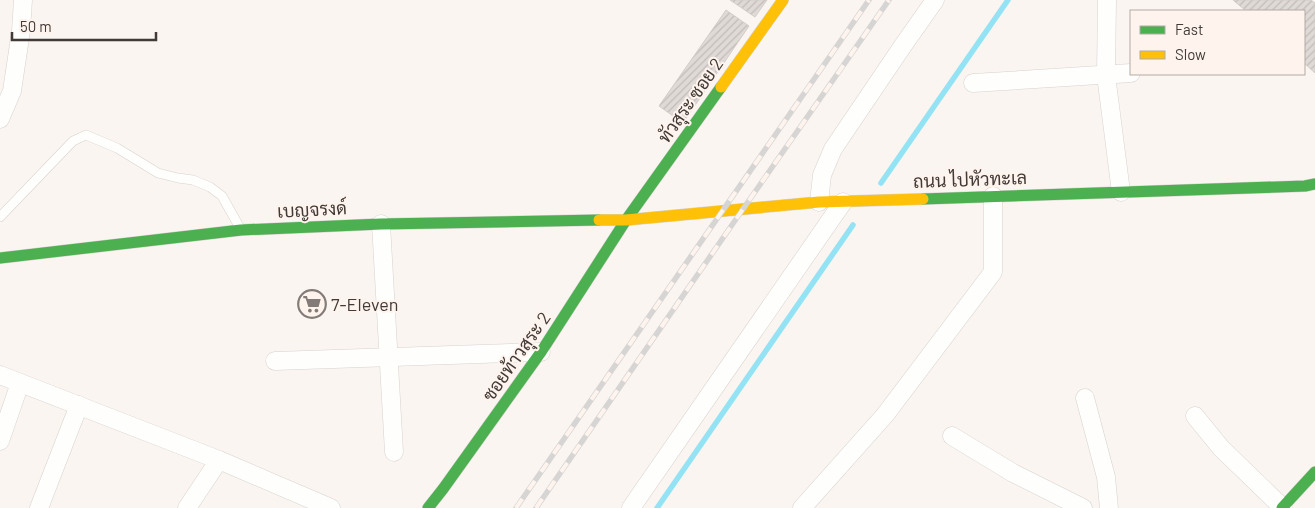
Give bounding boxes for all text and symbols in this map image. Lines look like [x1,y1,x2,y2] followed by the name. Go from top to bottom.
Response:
[12,10,156,42] scale bar
[1130,10,1305,75] legend
[20,17,52,35] text: 50 m
[1175,20,1203,38] text: Fast
[1175,45,1206,63] text: Slow
[653,53,729,148] street label: ทัวสุระ ซอย 2
[913,165,1027,192] street label: ถนน ไปหัวทะเล
[277,195,347,223] street label: เบญจรงด์
[297,289,327,319] supermarket icon: 7-Eleven
[331,293,399,315] place label: 7-Eleven
[477,307,556,406] street label: ซอยท้าวสุระ 2

